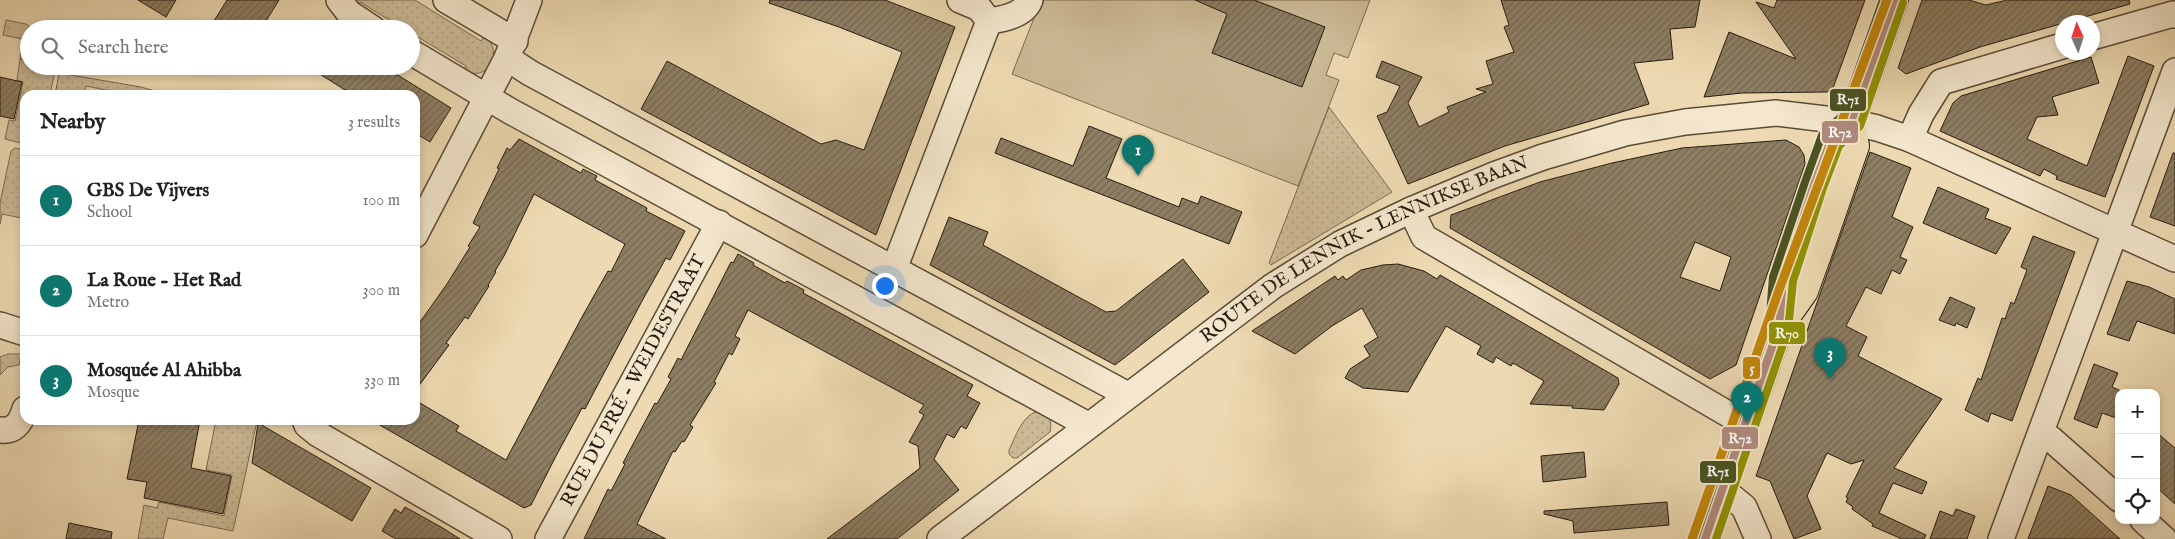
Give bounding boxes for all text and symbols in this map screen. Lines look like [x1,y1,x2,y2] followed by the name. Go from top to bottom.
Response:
[2055,15,2100,60] north arrow
[20,20,420,75] search box
[38,34,66,62] icon: search
[78,36,169,60] text: Search here
[1829,88,1867,112] line badge: R71
[1837,91,1859,109] text: R71
[40,109,105,136] text: Nearby
[348,113,400,133] text: 3 results
[1821,120,1859,144] line badge: R72
[1828,124,1852,142] text: R72
[1122,135,1154,176] pin: 1
[1196,151,1532,349] street label: ROUTE DE LENNIK - LENNIKSE BAAN
[87,179,209,203] text: GBS De Vijvers
[53,191,59,211] text: 1
[363,191,400,211] text: 100 m
[87,203,132,223] text: School
[556,250,712,511] street label: RUE DU PRÉ - WEIDESTRAAT
[87,269,241,293] text: La Roue - Het Rad
[872,273,898,299] your location
[52,281,60,301] text: 2
[362,281,400,301] text: 300 m
[87,293,129,313] text: Metro
[1768,321,1806,345] line badge: R70
[1775,325,1799,343] text: R70
[1814,338,1846,379] pin: 3
[1742,356,1761,380] line badge: 5
[87,359,241,383] text: Mosquée Al Ahibba
[1749,360,1755,378] text: 5
[53,371,59,391] text: 3
[364,371,400,391] text: 330 m
[1731,382,1763,423] pin: 2
[87,383,140,403] text: Mosque
[2115,389,2160,524] map controls
[2115,389,2160,434] button: +
[1721,426,1759,450] line badge: R72
[1728,430,1752,448] text: R72
[2115,434,2160,479] button: −
[1699,460,1737,484] line badge: R71
[1707,463,1729,481] text: R71
[2115,479,2160,524] button: locate

